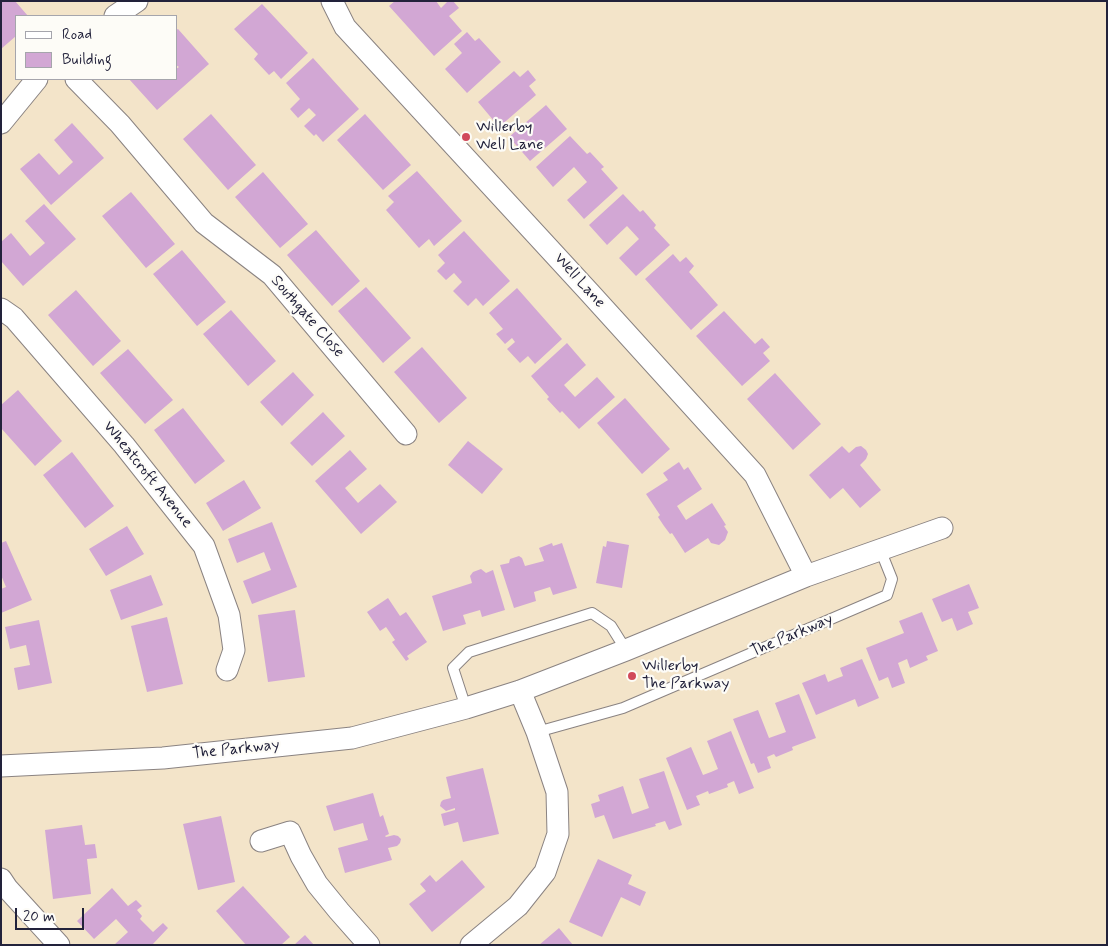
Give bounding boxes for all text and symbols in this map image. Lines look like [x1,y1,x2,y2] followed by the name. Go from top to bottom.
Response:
[15,15,178,80] legend
[62,25,92,45] text: Road
[62,50,112,70] text: Building
[476,118,543,156] place label: Willerby Well Lane
[460,131,472,143] marker: Willerby Well Lane
[549,250,609,312] street label: Well Lane
[266,272,348,362] street label: Southgate Close
[98,418,196,532] street label: Wheatcroft Avenue
[748,610,836,662] street label: The Parkway
[642,657,729,695] place label: Willerby The Parkway
[626,670,638,682] marker: Willerby The Parkway
[192,736,280,764] street label: The Parkway
[18,898,86,930] scale bar
[23,907,55,927] text: 20 m

